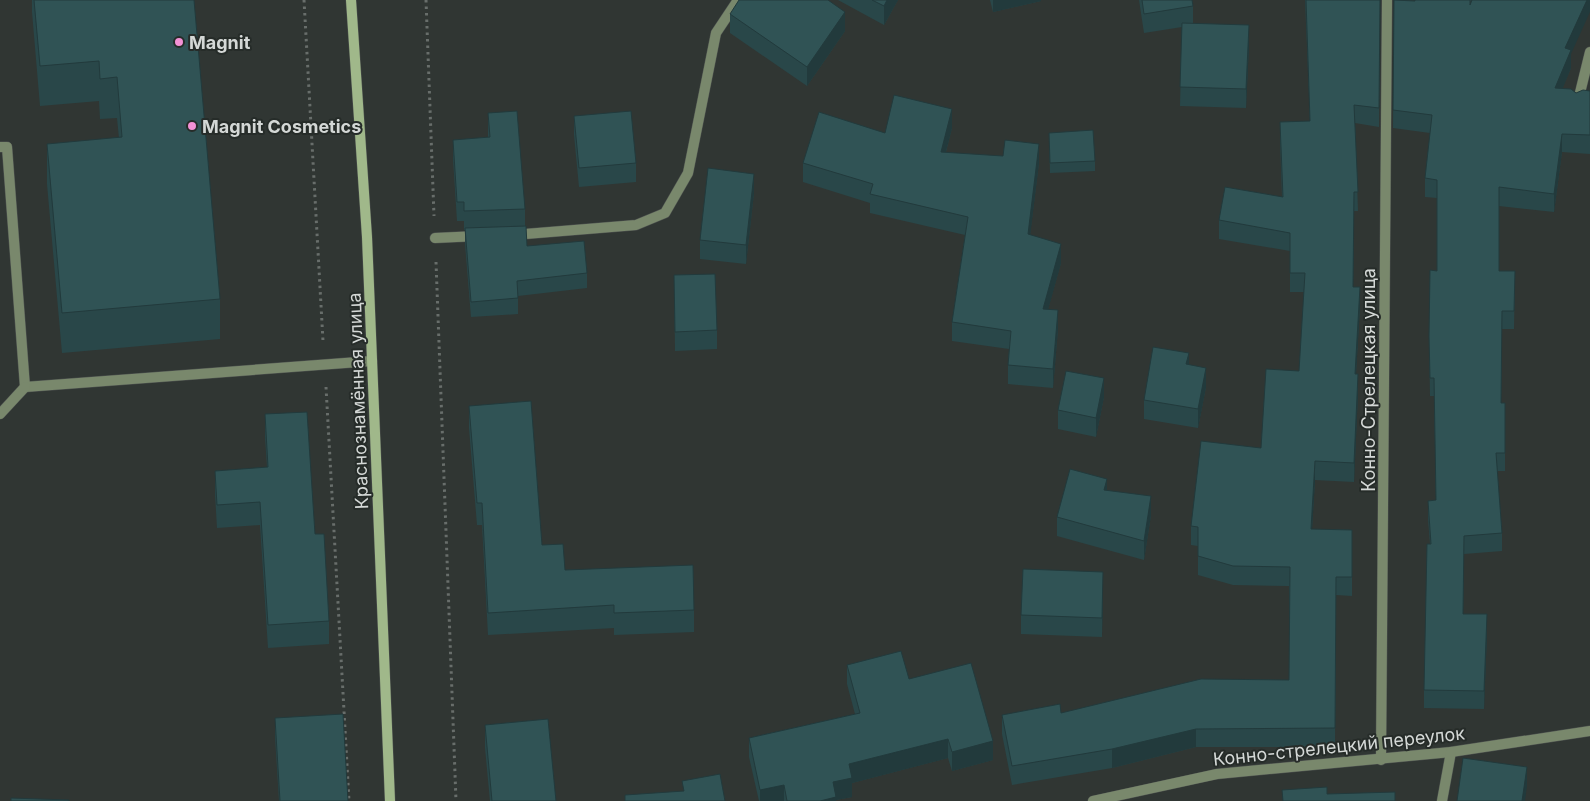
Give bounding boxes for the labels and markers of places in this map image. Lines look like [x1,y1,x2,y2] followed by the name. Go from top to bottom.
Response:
[189,32,251,53] place label: Magnit
[173,36,185,48] marker: Magnit
[202,116,361,137] place label: Magnit Cosmetics
[186,120,198,132] marker: Magnit Cosmetics

